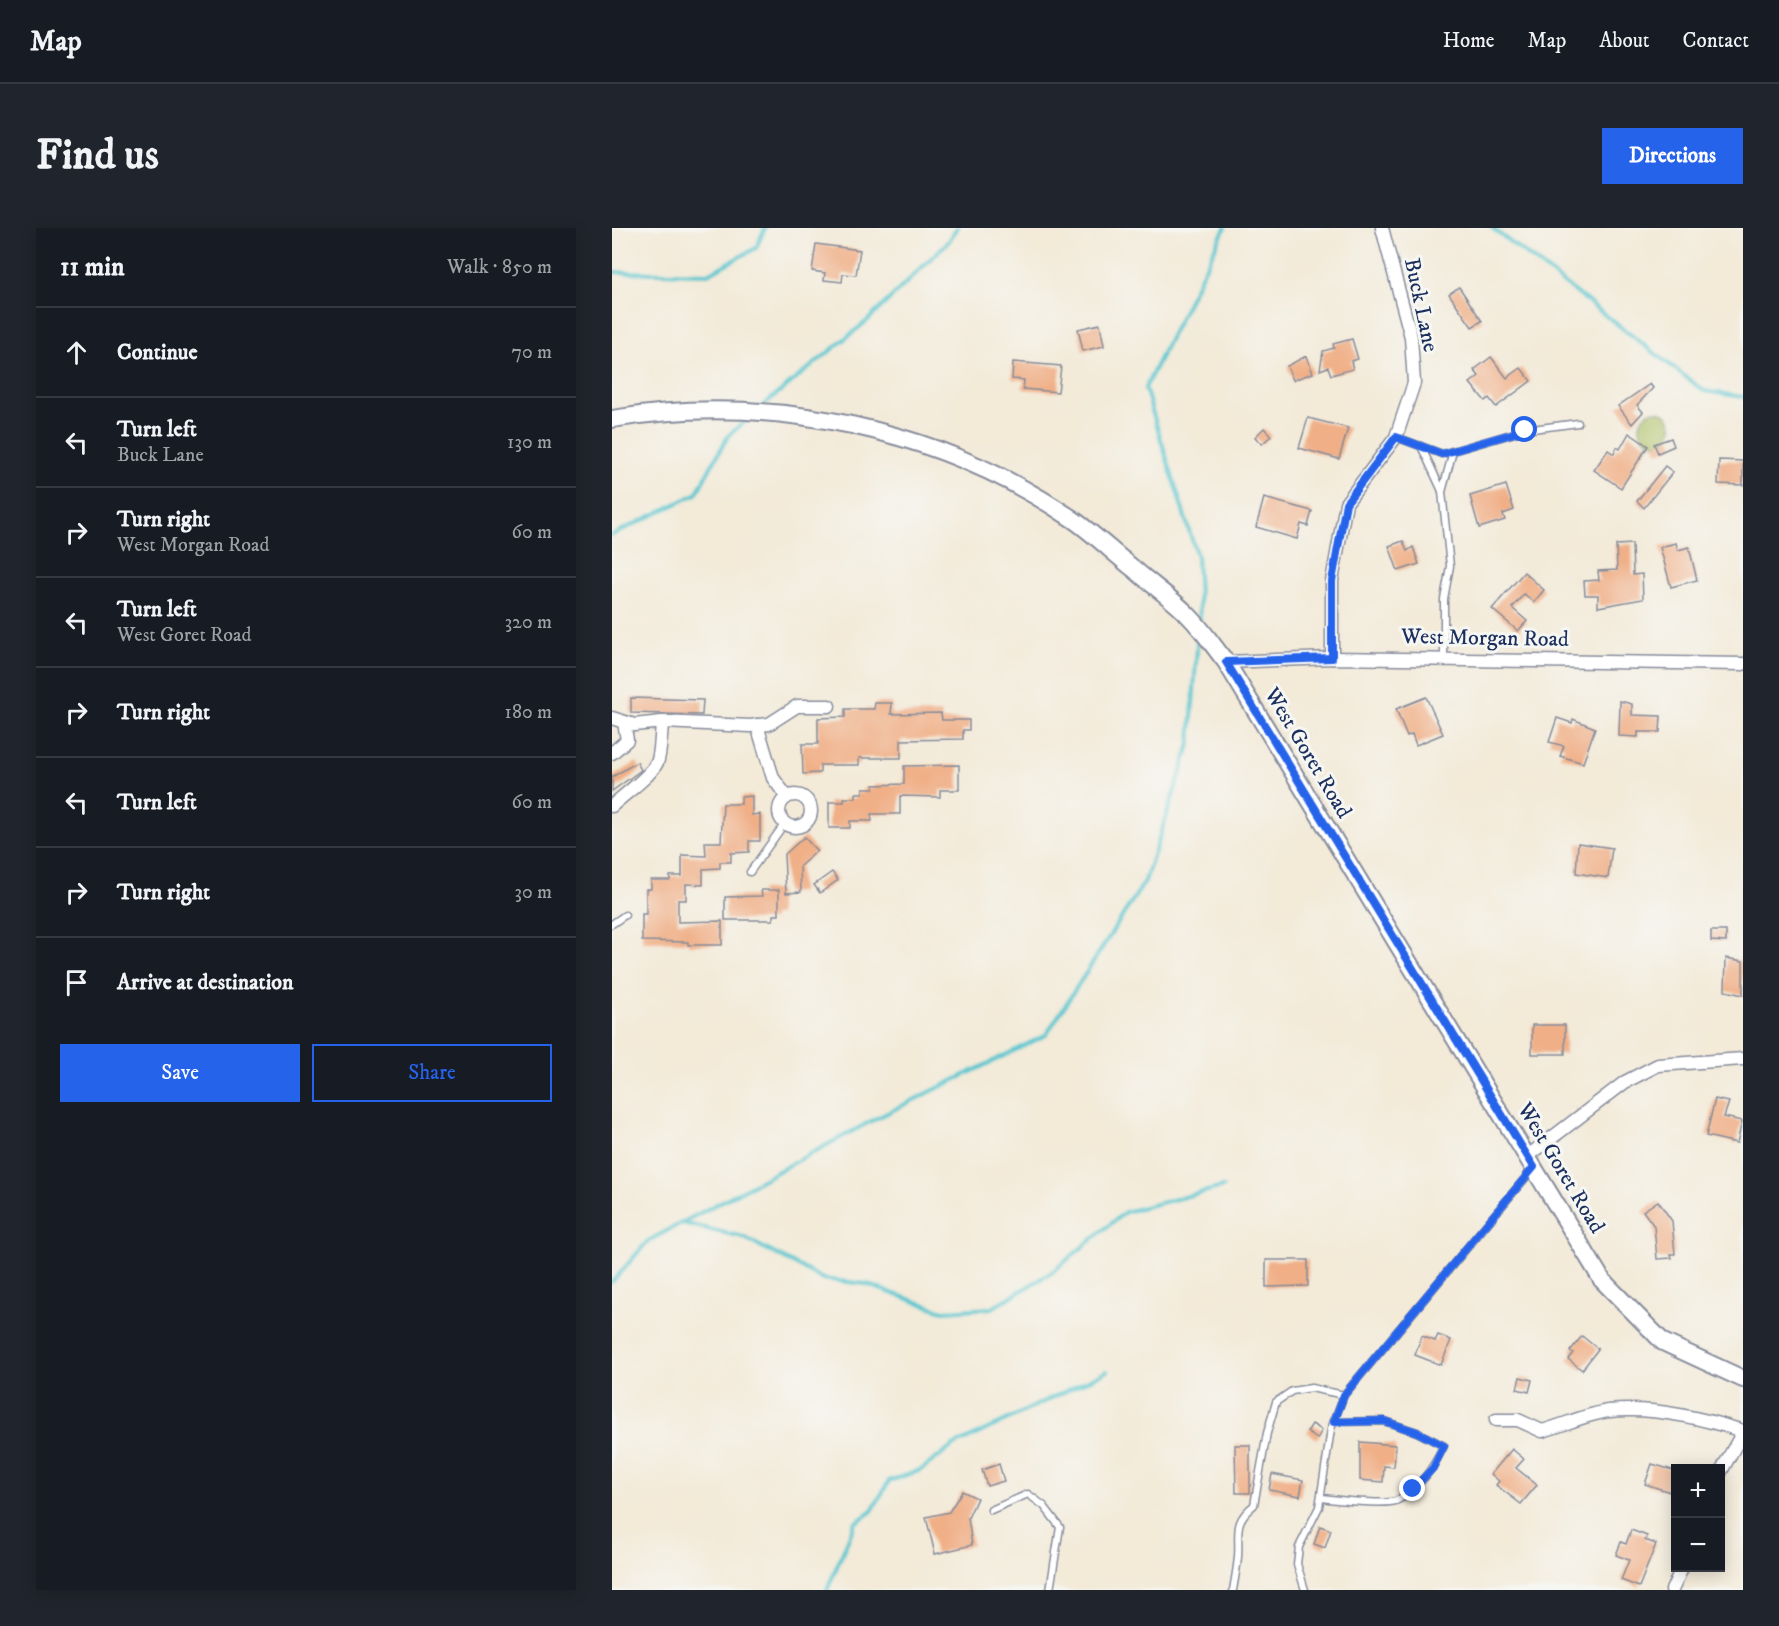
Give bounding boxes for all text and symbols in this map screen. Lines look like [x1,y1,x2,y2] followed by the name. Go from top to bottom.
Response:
[30,24,82,59] text: Map
[1443,28,1495,54] text: Home
[1528,28,1566,54] text: Map
[1599,28,1650,54] text: About
[1683,28,1749,54] text: Contact
[1602,128,1743,184] button: Directions
[36,130,159,182] text: Find us
[60,251,125,284] text: 11 min
[447,255,552,280] text: Walk · 850 m
[1398,256,1444,354] street label: Buck Lane
[60,336,93,369] icon: ahead
[117,339,198,366] text: Continue
[511,340,552,365] text: 70 m
[117,416,197,443] text: Turn left
[1511,416,1537,442] route start
[60,426,93,459] icon: left
[507,430,552,455] text: 130 m
[117,443,204,468] text: Buck Lane
[117,506,210,533] text: Turn right
[60,516,93,549] icon: right
[512,520,552,545] text: 60 m
[117,533,270,558] text: West Morgan Road
[117,596,197,623] text: Turn left
[60,606,93,639] icon: left
[505,610,552,635] text: 320 m
[117,623,252,648] text: West Goret Road
[1400,623,1569,653] street label: West Morgan Road
[1258,682,1358,823] street label: West Goret Road
[60,696,93,729] icon: right
[117,699,210,726] text: Turn right
[505,700,552,725] text: 180 m
[60,786,93,819] icon: left
[117,789,197,816] text: Turn left
[512,790,552,815] text: 60 m
[60,876,93,909] icon: right
[117,879,210,906] text: Turn right
[514,880,552,905] text: 30 m
[60,966,93,999] icon: arrive
[117,969,294,996] text: Arrive at destination
[60,1044,300,1102] button: Save
[312,1044,552,1102] button: Share
[1511,1097,1611,1238] street label: West Goret Road
[1671,1464,1725,1572] map controls
[1671,1464,1725,1518] button: +
[1399,1475,1425,1501] route end
[1671,1518,1725,1572] button: −

